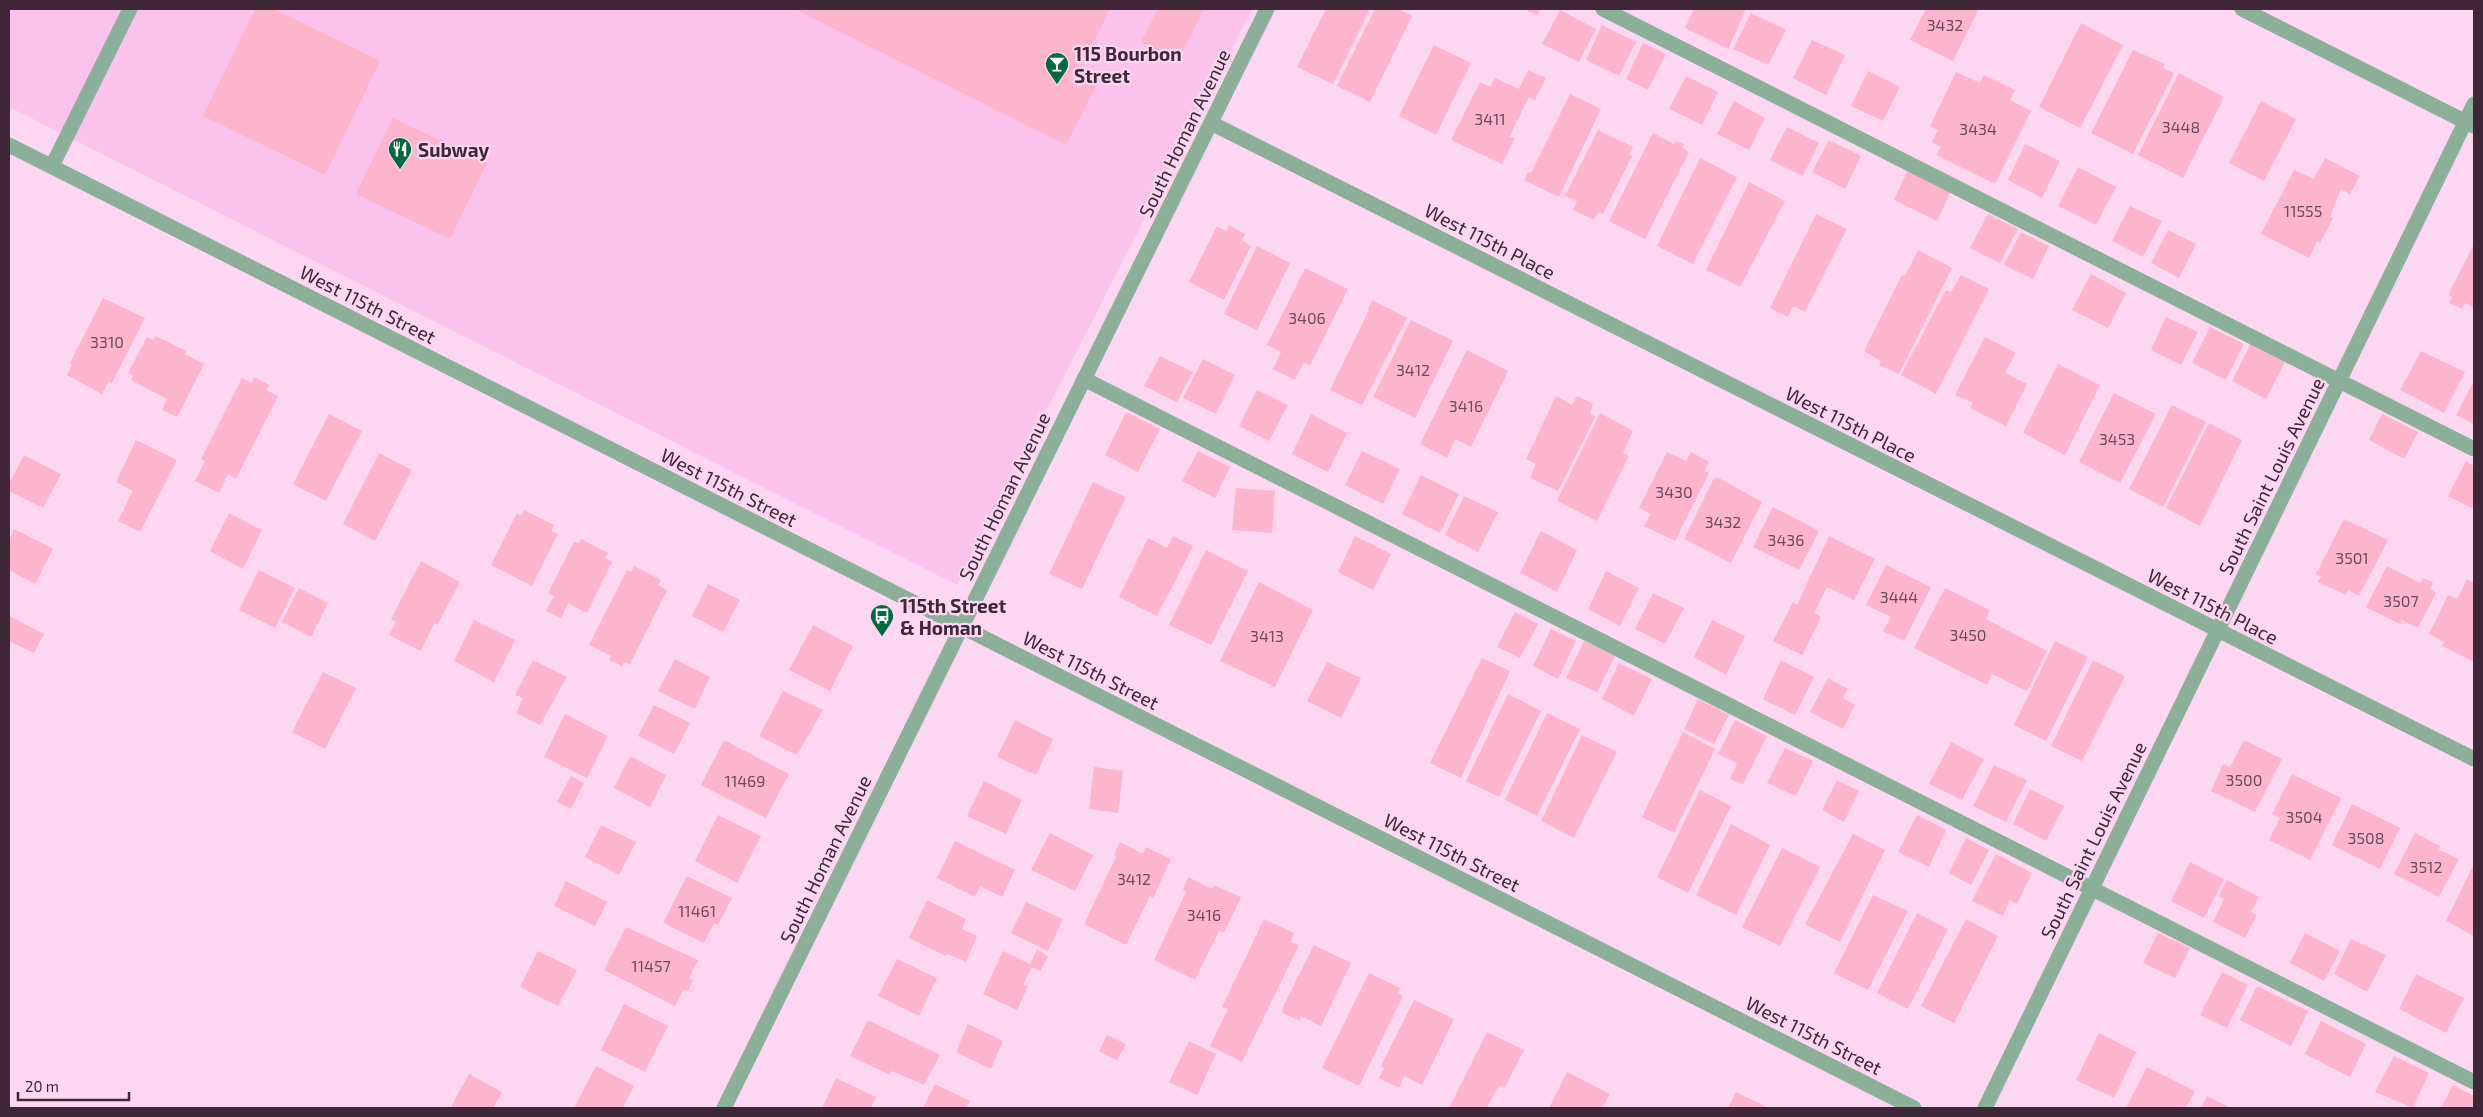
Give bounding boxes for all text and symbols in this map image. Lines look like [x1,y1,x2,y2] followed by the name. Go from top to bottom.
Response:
[1927,15,1963,34] house number: 3432
[1074,42,1182,87] place label: 115 Bourbon Street
[1133,45,1235,221] street label: South Homan Avenue
[1044,51,1070,85] bar icon: 115 Bourbon Street
[1474,109,1506,128] house number: 3411
[2162,117,2200,136] house number: 3448
[1959,119,1997,138] house number: 3434
[387,136,413,170] restaurant icon: Subway
[418,138,489,162] place label: Subway
[1421,198,1559,284] street label: West 115th Place
[2284,201,2322,220] house number: 11555
[296,260,440,348] street label: West 115th Street
[1288,308,1326,327] house number: 3406
[90,332,124,351] house number: 3310
[1396,360,1430,379] house number: 3412
[2213,374,2329,578] street label: South Saint Louis Avenue
[1782,381,1920,467] street label: West 115th Place
[1449,396,1483,415] house number: 3416
[953,408,1055,584] street label: South Homan Avenue
[2099,429,2135,448] house number: 3453
[657,443,801,531] street label: West 115th Street
[1655,482,1693,501] house number: 3430
[1705,512,1741,531] house number: 3432
[1768,530,1804,549] house number: 3436
[2335,548,2369,567] house number: 3501
[2144,563,2282,649] street label: West 115th Place
[1880,587,1918,606] house number: 3444
[2383,591,2419,610] house number: 3507
[900,594,1006,639] place label: 115th Street & Homan
[869,603,895,637] bus stop icon: 115th Street & Homan
[1950,625,1986,644] house number: 3450
[1019,626,1163,714] street label: West 115th Street
[1250,626,1284,645] house number: 3413
[2035,738,2151,942] street label: South Saint Louis Avenue
[2226,770,2262,789] house number: 3500
[725,771,765,790] house number: 11469
[774,771,876,947] street label: South Homan Avenue
[2286,807,2323,826] house number: 3504
[1380,808,1524,896] street label: West 115th Street
[2348,828,2384,847] house number: 3508
[2410,857,2442,876] house number: 3512
[1117,869,1151,888] house number: 3412
[678,901,716,920] house number: 11461
[1187,905,1221,924] house number: 3416
[631,956,671,975] house number: 11457
[1742,991,1886,1079] street label: West 115th Street
[18,1070,129,1102] scale bar
[25,1077,59,1095] text: 20 m

